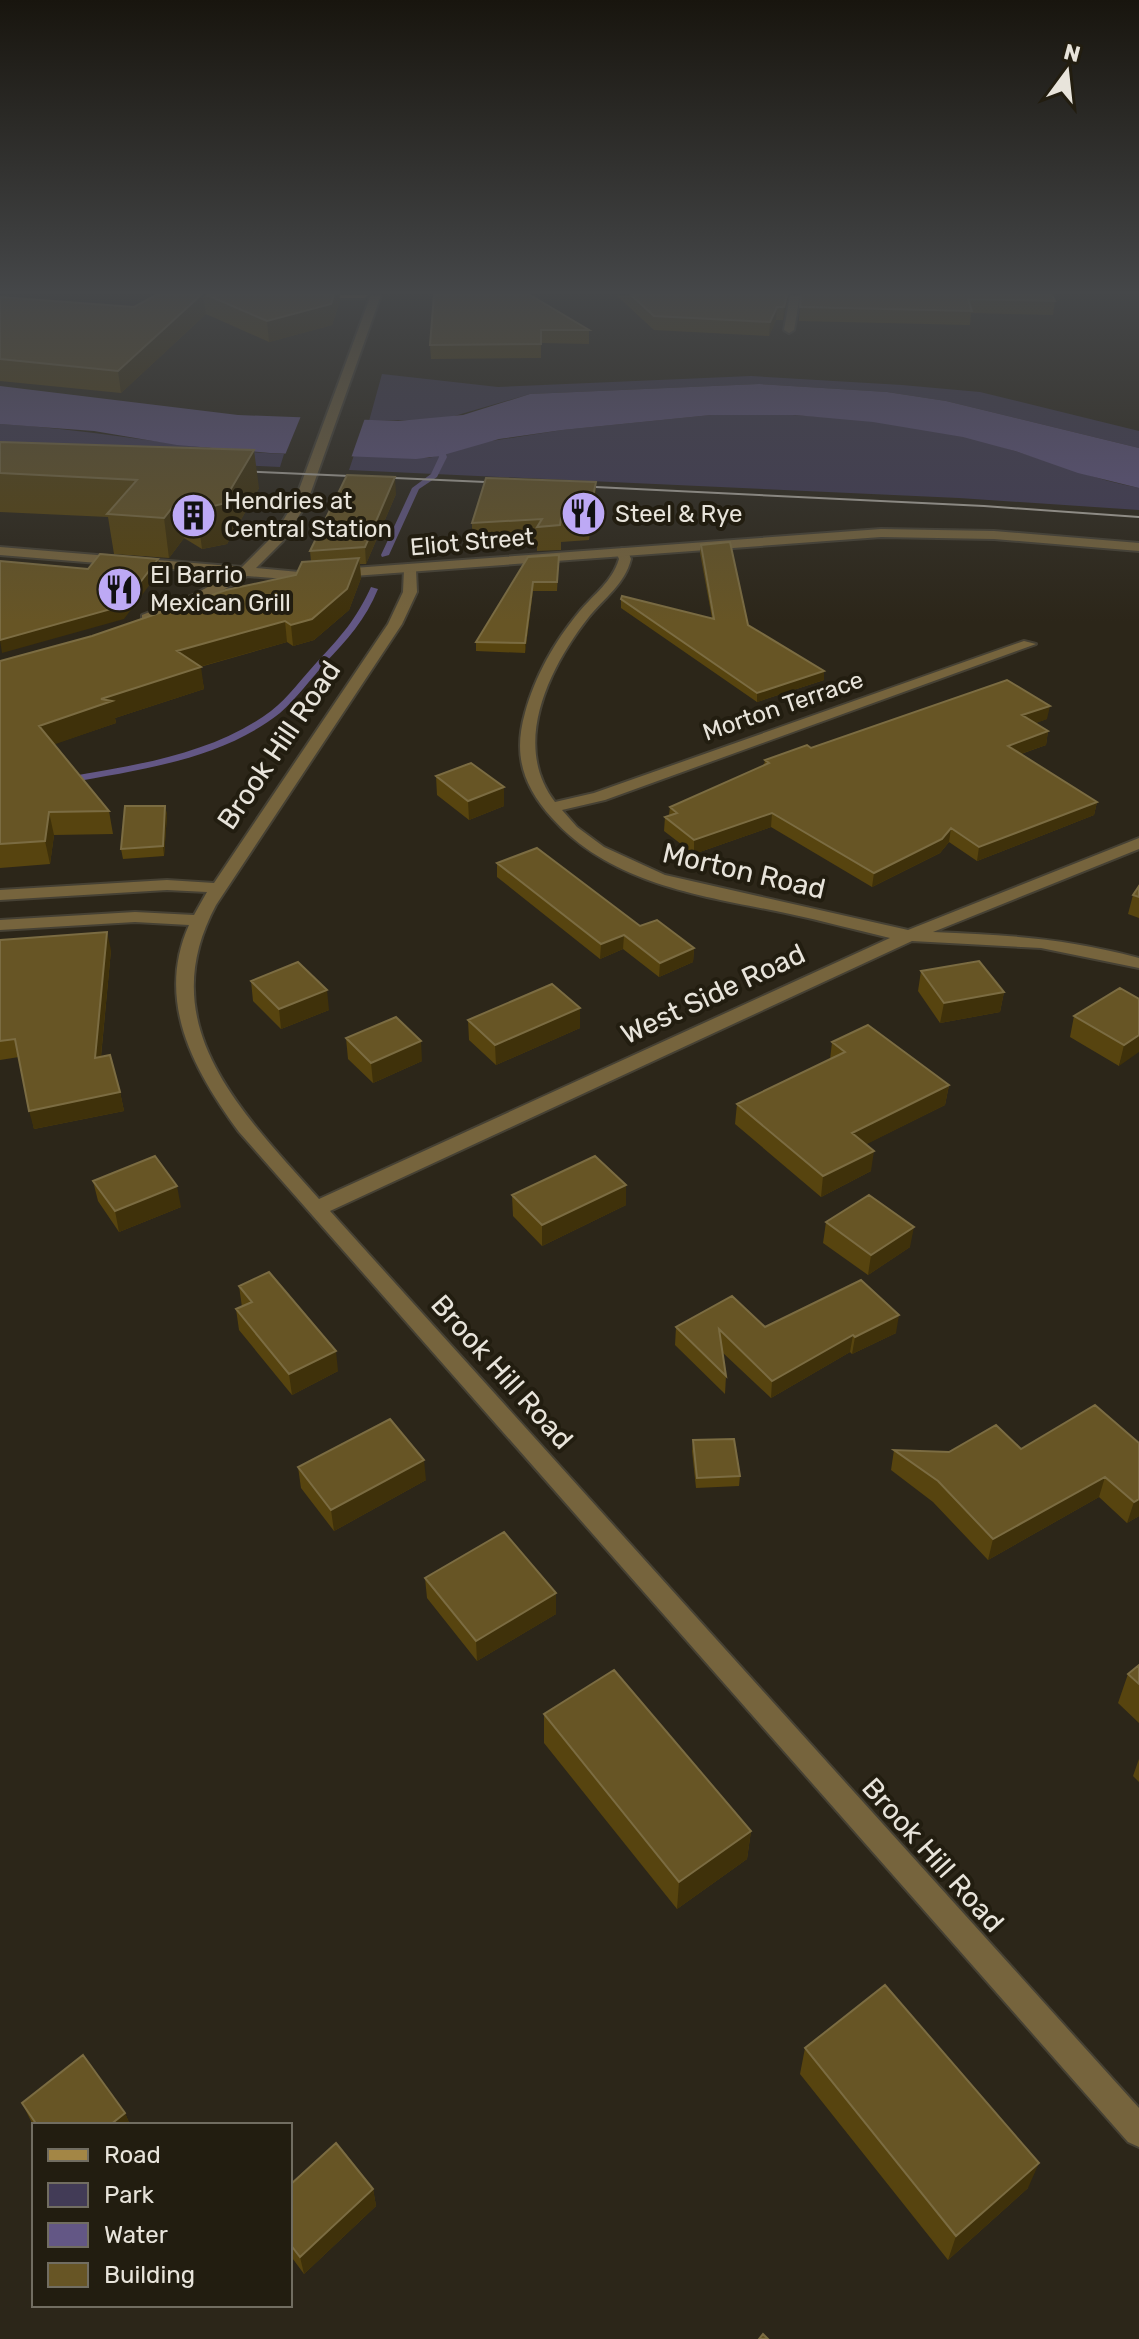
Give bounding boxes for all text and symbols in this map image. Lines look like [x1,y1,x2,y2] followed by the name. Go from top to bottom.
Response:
[1027,32,1107,112] north arrow
[1061,38,1083,68] text: N
[224,487,392,543] place label: Hendries at Central Station
[560,490,608,538] restaurant icon: Steel & Rye
[169,491,217,539] building icon: Hendries at Central Station
[615,500,742,528] place label: Steel & Rye
[409,523,535,561] street label: Eliot Street
[150,561,291,617] place label: El Barrio Mexican Grill
[95,565,143,613] restaurant icon: El Barrio Mexican Grill
[211,655,347,835] street label: Brook Hill Road
[699,665,867,747] street label: Morton Terrace
[659,836,829,906] street label: Morton Road
[616,937,810,1051] street label: West Side Road
[424,1288,580,1456] street label: Brook Hill Road
[855,1771,1011,1939] street label: Brook Hill Road
[32,2123,292,2307] legend
[104,2141,161,2169] text: Road
[104,2181,155,2209] text: Park
[104,2221,168,2249] text: Water
[104,2261,195,2289] text: Building

